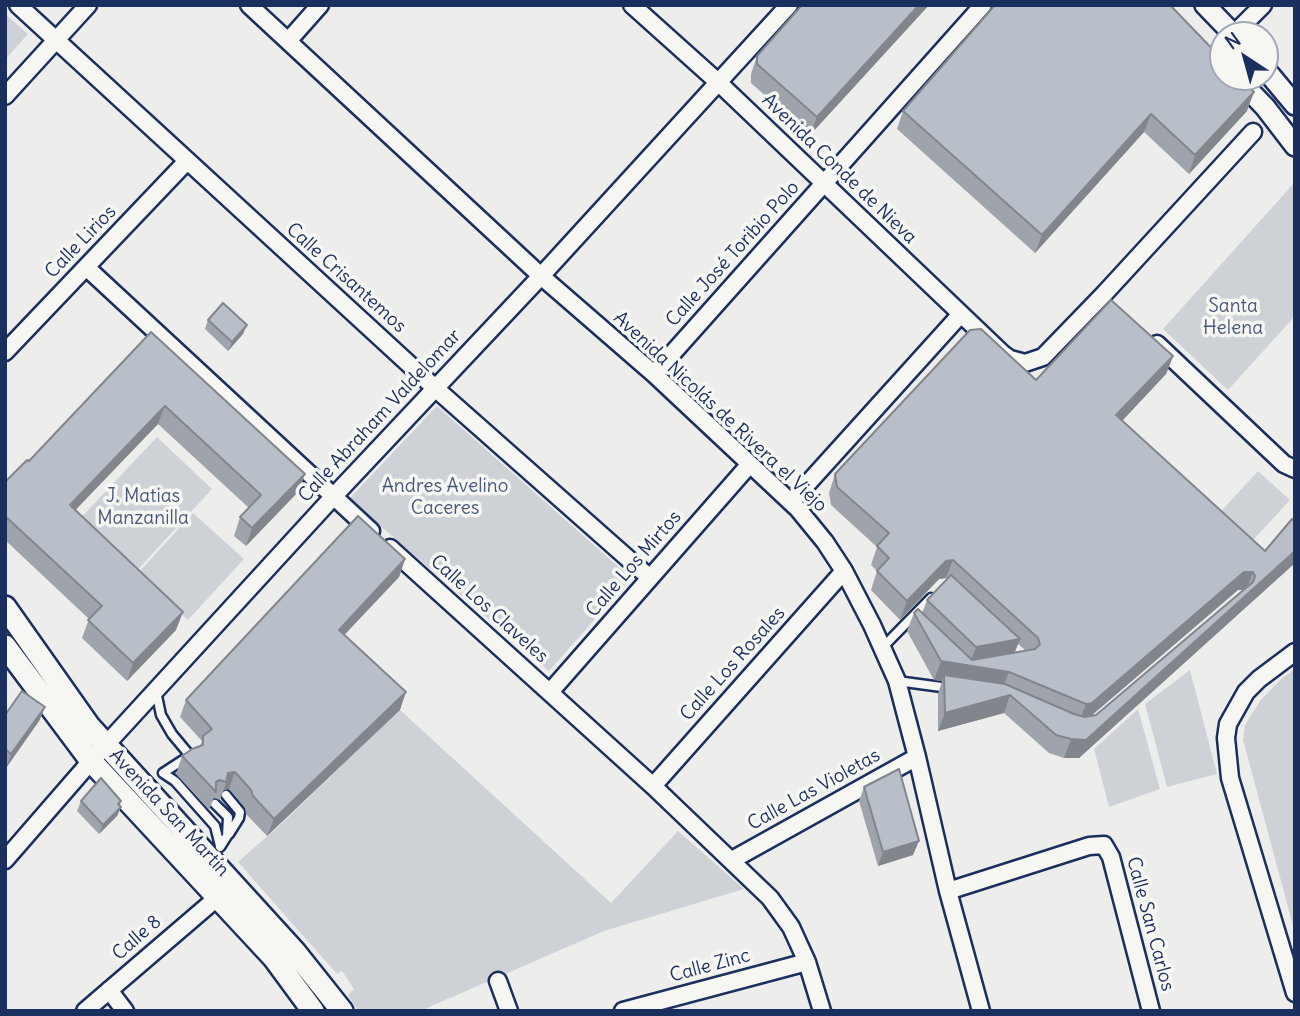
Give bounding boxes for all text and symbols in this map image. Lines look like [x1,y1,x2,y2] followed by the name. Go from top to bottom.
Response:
[1209,21,1279,91] north arrow
[1220,27,1245,54] text: N
[757,89,921,249] street label: Avenida Conde de Nieva
[662,176,804,332] street label: Calle José Toribio Polo
[41,201,121,283] street label: Calle Lirios
[281,218,411,338] street label: Calle Crisantemos
[1203,296,1263,340] park label: Santa Helena
[608,307,832,517] street label: Avenida Nicolás de Rivera el Viejo
[294,325,466,507] street label: Calle Abraham Valdelomar
[382,476,508,520] park label: Andres Avelino Caceres
[97,486,189,530] park label: J. Matias Manzanilla
[582,506,686,622] street label: Calle Los Mirtos
[425,550,553,668] street label: Calle Los Claveles
[676,602,790,726] street label: Calle Los Rosales
[744,744,884,836] street label: Calle Las Violetas
[104,745,234,881] street label: Avenida San Martín
[1121,854,1179,994] street label: Calle San Carlos
[108,911,166,965] street label: Calle 8
[667,944,753,988] street label: Calle Zinc

